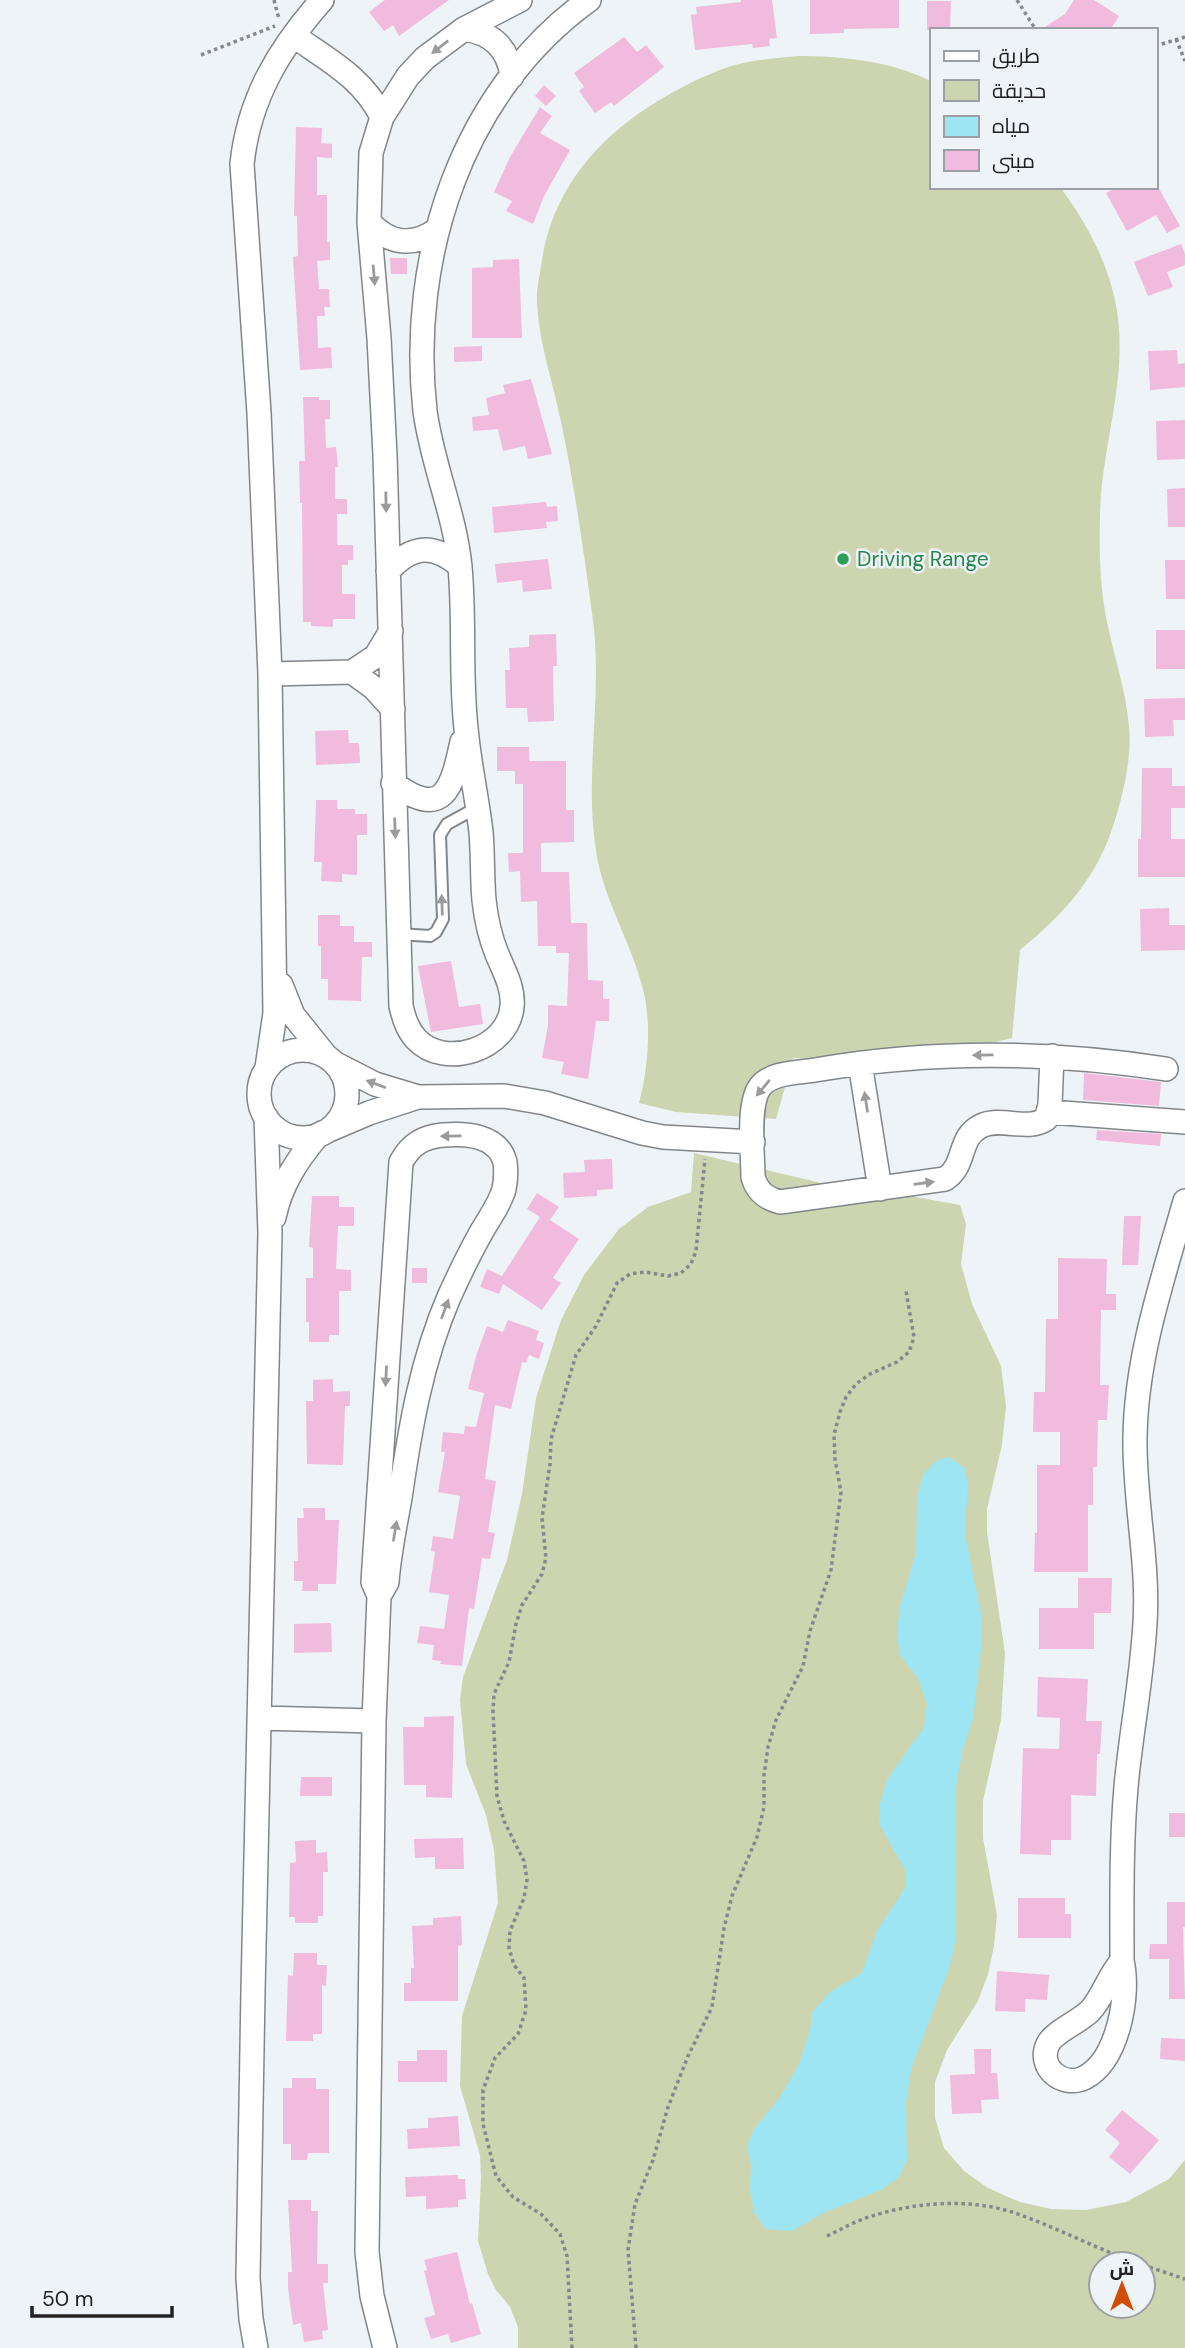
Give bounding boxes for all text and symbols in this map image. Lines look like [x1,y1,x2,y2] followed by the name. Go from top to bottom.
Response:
[930,28,1157,189] legend
[431,39,449,54] one-way arrow
[992,42,1040,70] text: طريق
[992,77,1046,105] text: حديقة
[992,112,1030,140] text: مياه
[992,147,1035,175] text: مبنى
[369,264,380,286] one-way arrow
[380,491,392,513] one-way arrow
[857,545,989,573] place label: Driving Range
[835,551,851,567] marker: Driving Range
[389,817,400,839] one-way arrow
[437,894,448,916] one-way arrow
[972,1049,994,1060] one-way arrow
[365,1078,386,1089] one-way arrow
[755,1079,770,1097] one-way arrow
[860,1091,871,1113] one-way arrow
[440,1130,462,1141] one-way arrow
[913,1178,935,1189] one-way arrow
[439,1299,450,1320] one-way arrow
[380,1365,391,1387] one-way arrow
[389,1519,400,1541] one-way arrow
[1087,2250,1157,2320] north arrow
[1110,2256,1134,2281] text: ش
[32,2274,172,2318] scale bar
[42,2285,93,2313] text: 50 m

